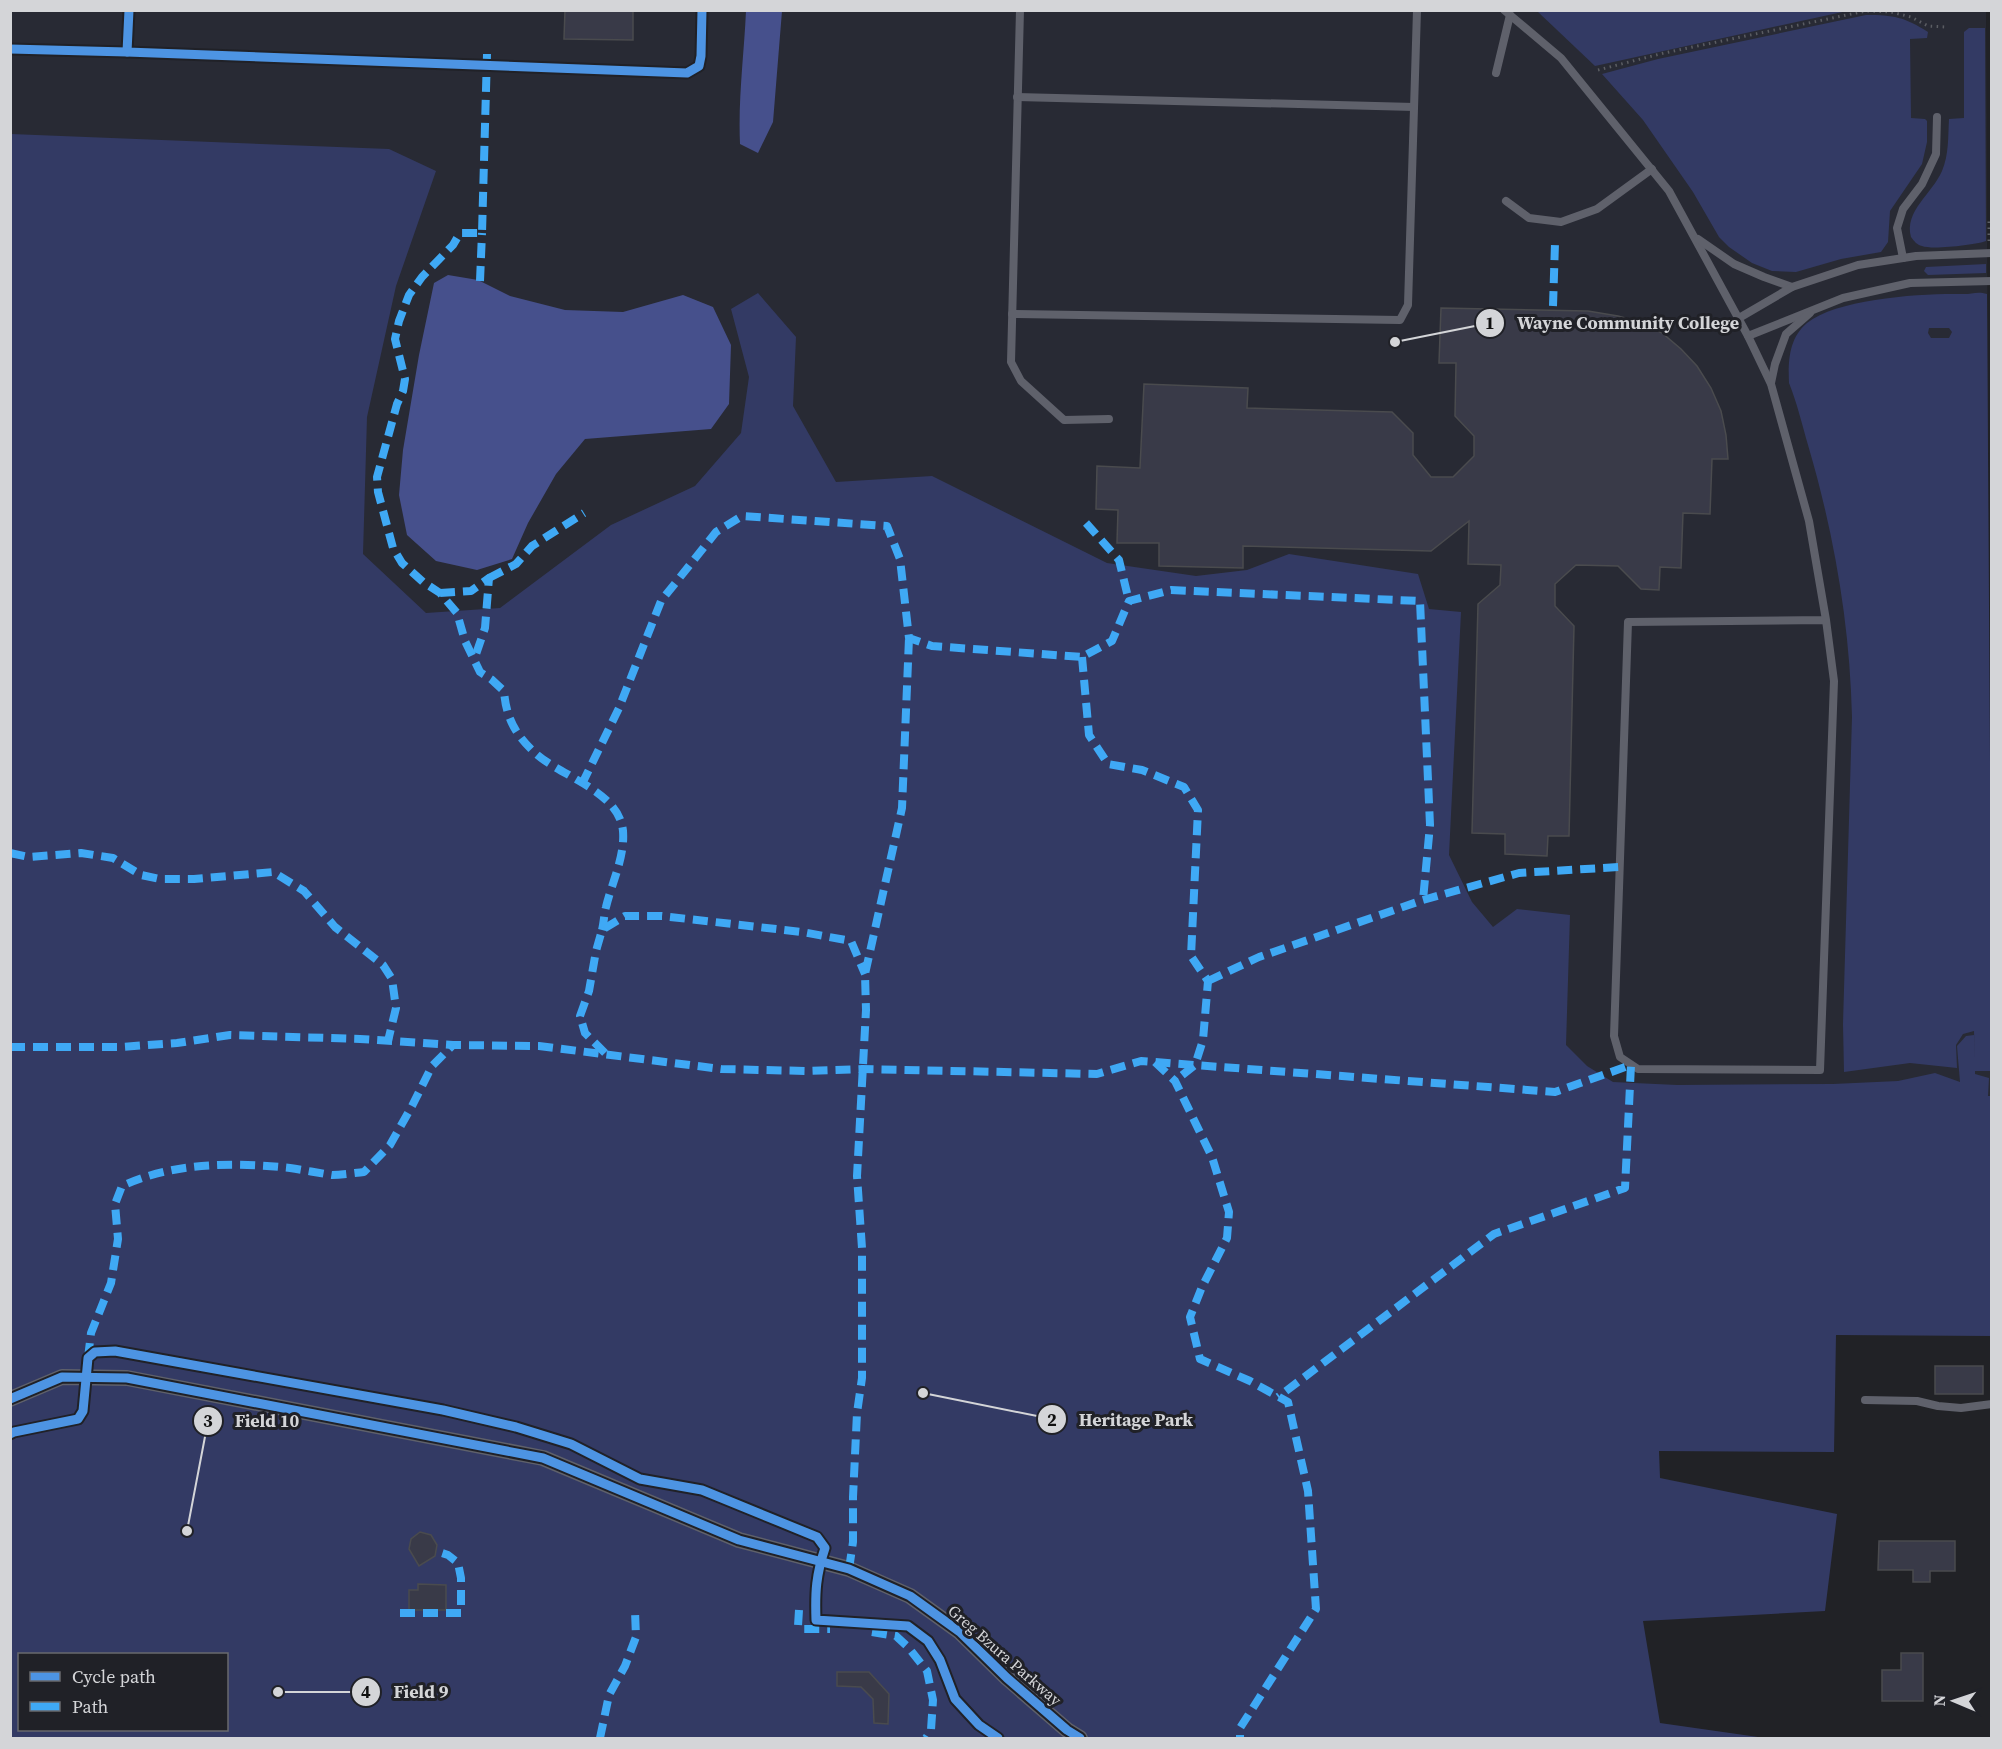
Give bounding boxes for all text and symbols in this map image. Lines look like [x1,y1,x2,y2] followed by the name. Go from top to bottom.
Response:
[1475,305,1751,341] callout: Wayne Community College
[1485,310,1495,335] text: 1
[1517,310,1739,335] text: Wayne Community College
[1037,1401,1205,1437] callout: Heritage Park
[193,1403,311,1439] callout: Field 10
[1047,1407,1057,1432] text: 2
[1079,1407,1193,1432] text: Heritage Park
[203,1408,213,1433] text: 3
[235,1408,300,1433] text: Field 10
[944,1600,1067,1711] street label: Greg Bzura Parkway
[18,1653,228,1731] legend
[72,1664,156,1689] text: Cycle path
[1924,1671,1984,1731] north arrow
[351,1674,460,1710] callout: Field 9
[361,1679,371,1704] text: 4
[394,1679,449,1704] text: Field 9
[72,1694,109,1719] text: Path
[1928,1694,1950,1707] text: N

